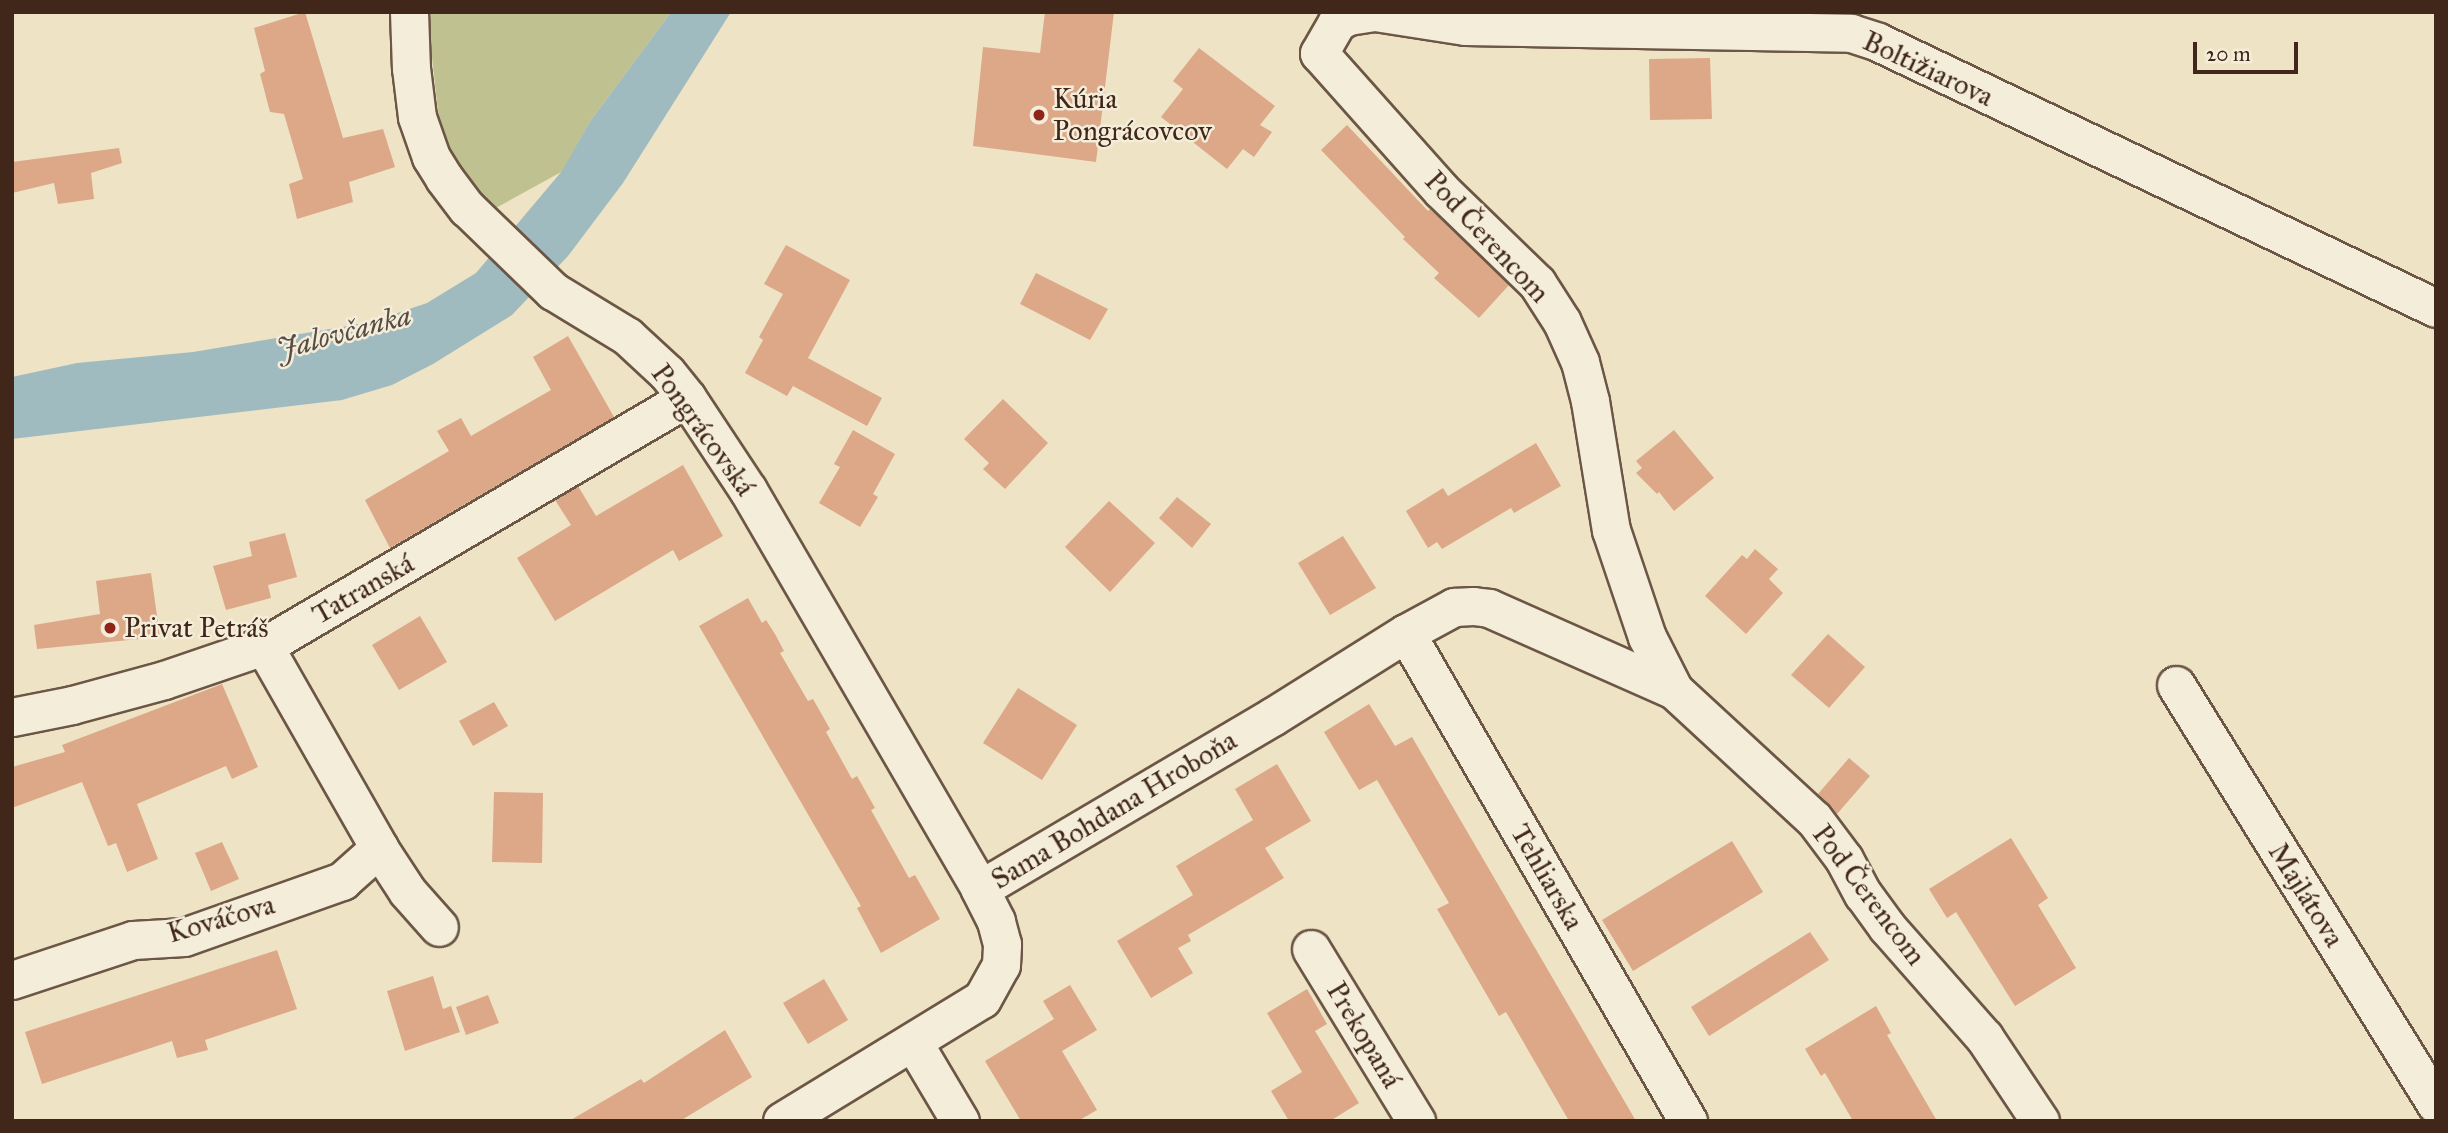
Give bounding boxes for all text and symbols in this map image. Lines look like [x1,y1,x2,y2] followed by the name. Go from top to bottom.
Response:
[1858,24,1998,114] street label: Boltižiarova
[2196,28,2301,72] scale bar
[2206,41,2251,67] text: 20 m
[1053,82,1212,148] place label: Kúria Pongrácovcov
[1031,107,1047,123] marker: Kúria Pongrácovcov
[1418,164,1556,310] street label: Pod Čerencom
[273,297,415,367] water label: Jalovčanka
[644,358,762,502] street label: Pongrácovská
[306,547,420,631] street label: Tatranská
[124,611,268,645] place label: Privat Petráš
[102,620,118,636] marker: Privat Petráš
[985,723,1243,897] street label: Sama Bohdana Hroboňa
[1503,818,1591,936] street label: Tehliarska
[1805,818,1933,972] street label: Pod Čerencom
[2261,837,2351,953] street label: Majlátova
[164,888,278,950] street label: Kováčova
[1319,976,1409,1094] street label: Prekopaná

